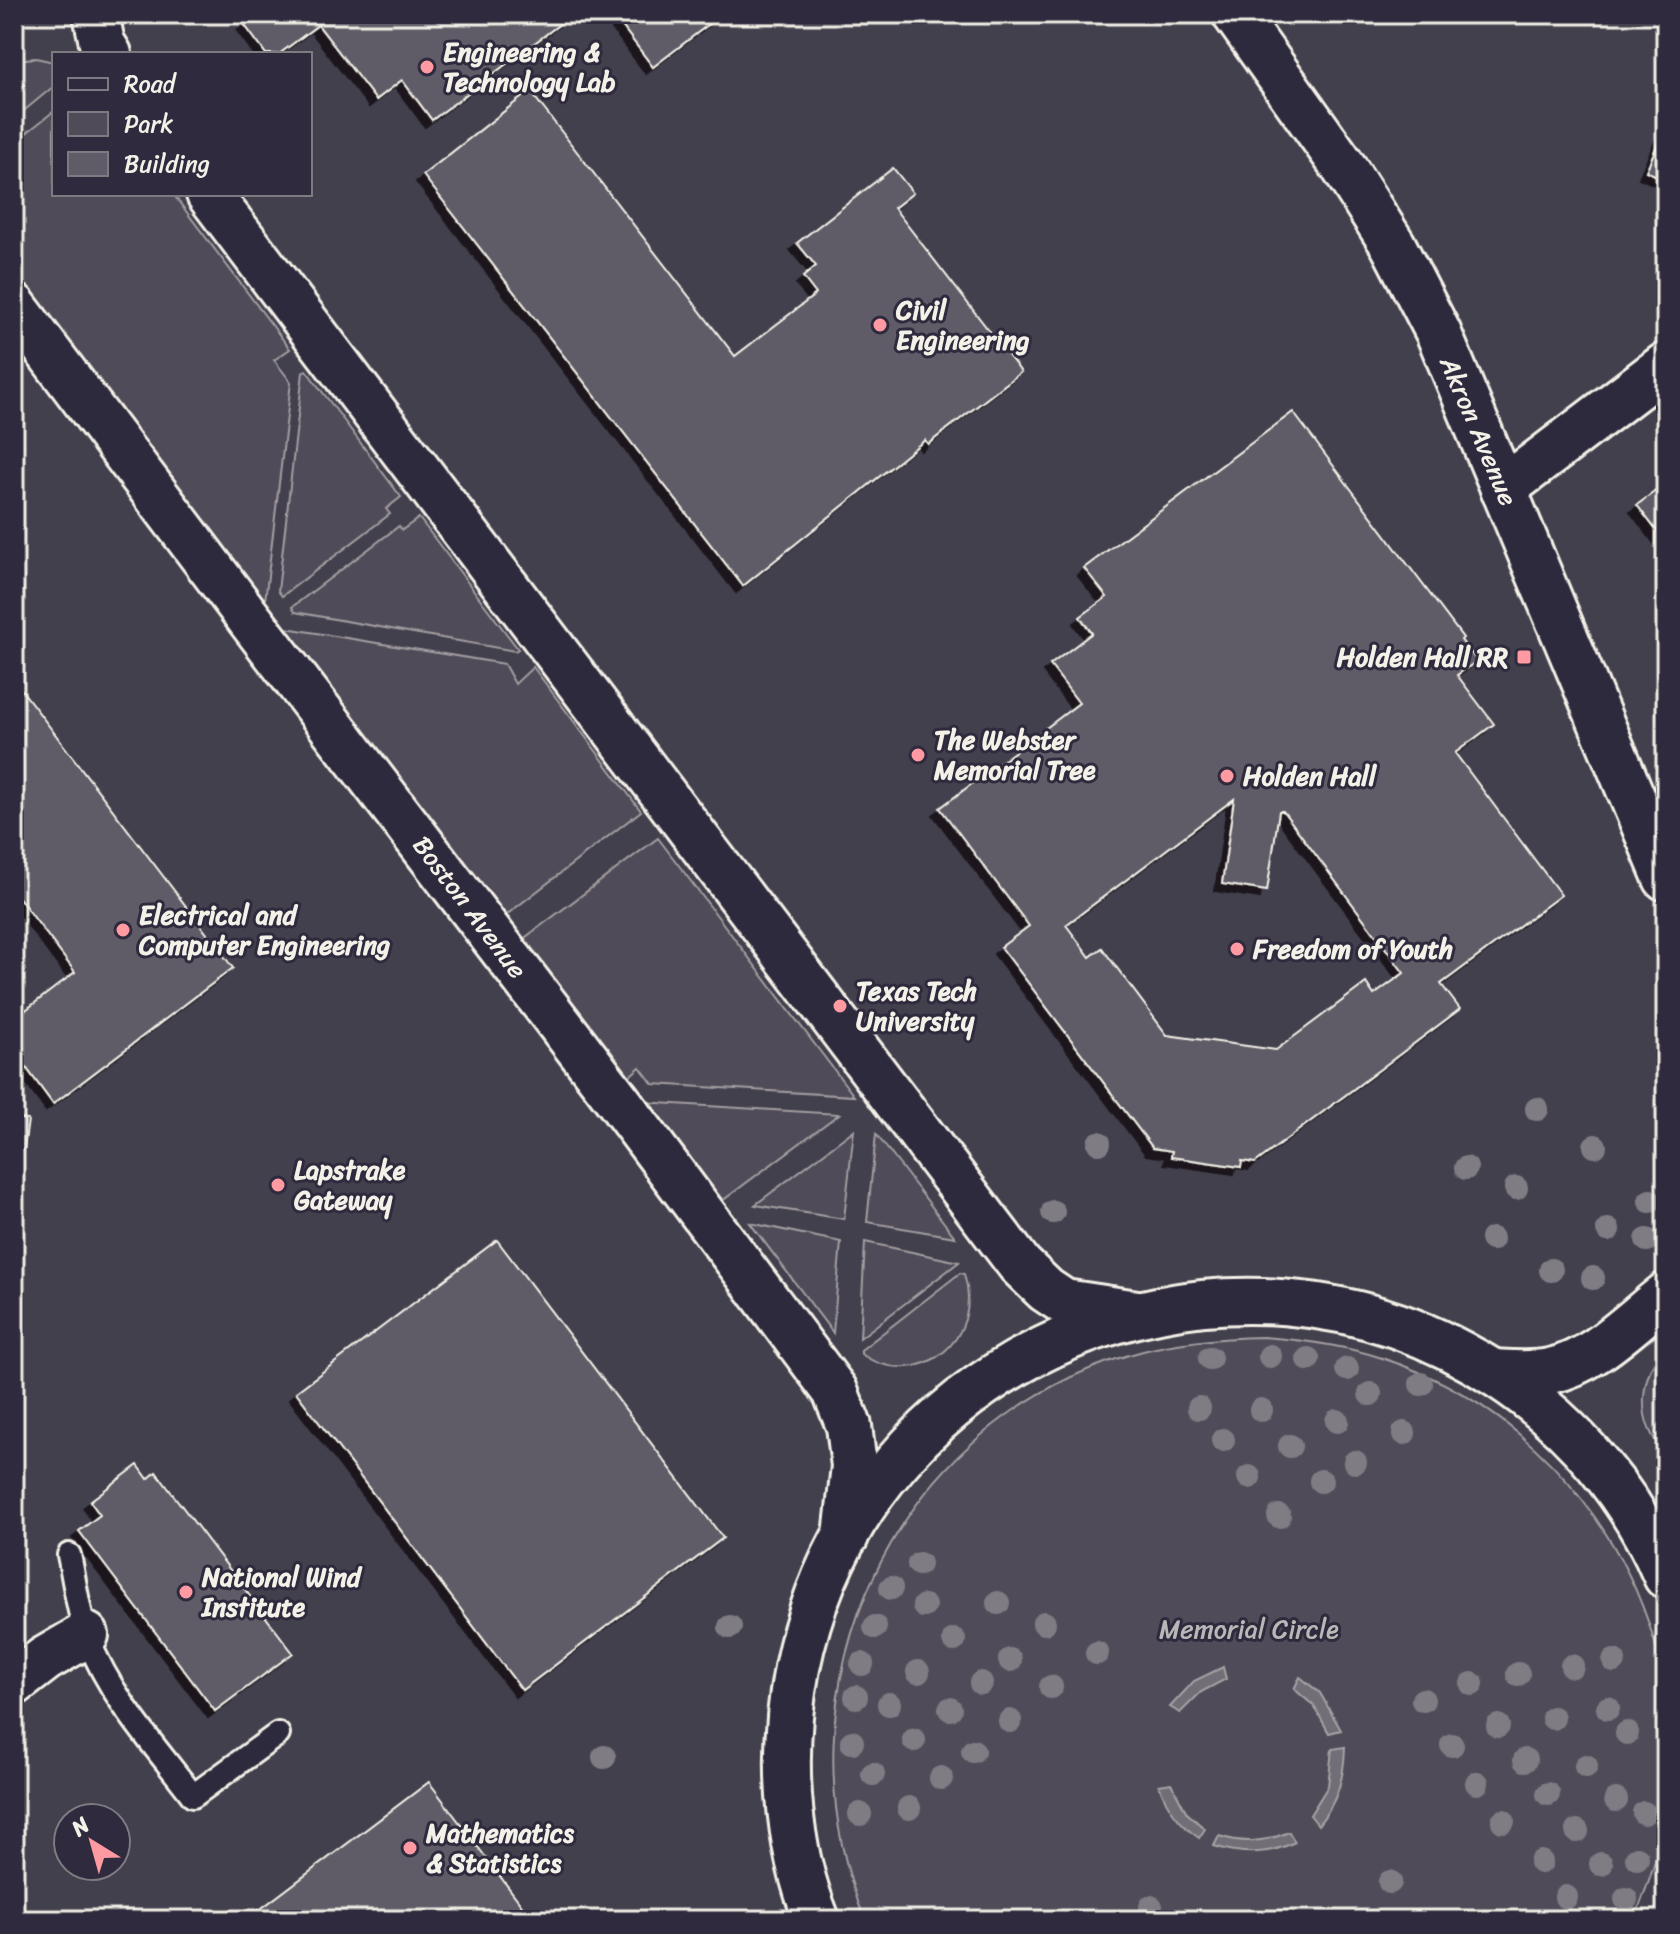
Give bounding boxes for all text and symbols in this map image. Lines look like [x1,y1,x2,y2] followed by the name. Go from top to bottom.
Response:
[443,29,616,105] place label: Engineering & Technology Lab
[52,52,312,196] legend
[418,58,436,76] marker: Engineering & Technology Lab
[124,63,178,105] text: Road
[124,103,173,145] text: Park
[124,143,210,185] text: Building
[895,287,1030,363] place label: Civil Engineering
[871,316,889,334] marker: Civil Engineering
[1426,348,1531,513] street label: Akron Avenue
[1337,634,1508,680] place label: Holden Hall RR
[1515,648,1533,666] marker: Holden Hall RR
[933,717,1096,793] place label: The Webster Memorial Tree
[909,746,927,764] marker: The Webster Memorial Tree
[1243,753,1378,799] place label: Holden Hall
[1218,767,1236,785] marker: Holden Hall
[400,825,540,989] street label: Boston Avenue
[138,892,390,968] place label: Electrical and Computer Engineering
[114,921,132,939] marker: Electrical and Computer Engineering
[1252,926,1453,972] place label: Freedom of Youth
[1228,940,1246,958] marker: Freedom of Youth
[856,968,978,1044] place label: Texas Tech University
[831,997,849,1015] marker: Texas Tech University
[294,1147,406,1223] place label: Lapstrake Gateway
[269,1176,287,1194] marker: Lapstrake Gateway
[200,1554,363,1630] place label: National Wind Institute
[177,1583,195,1601] marker: National Wind Institute
[1159,1606,1339,1652] park label: Memorial Circle
[52,1802,132,1882] north arrow
[62,1806,99,1847] text: N
[425,1810,575,1886] place label: Mathematics & Statistics
[401,1839,419,1857] marker: Mathematics & Statistics

